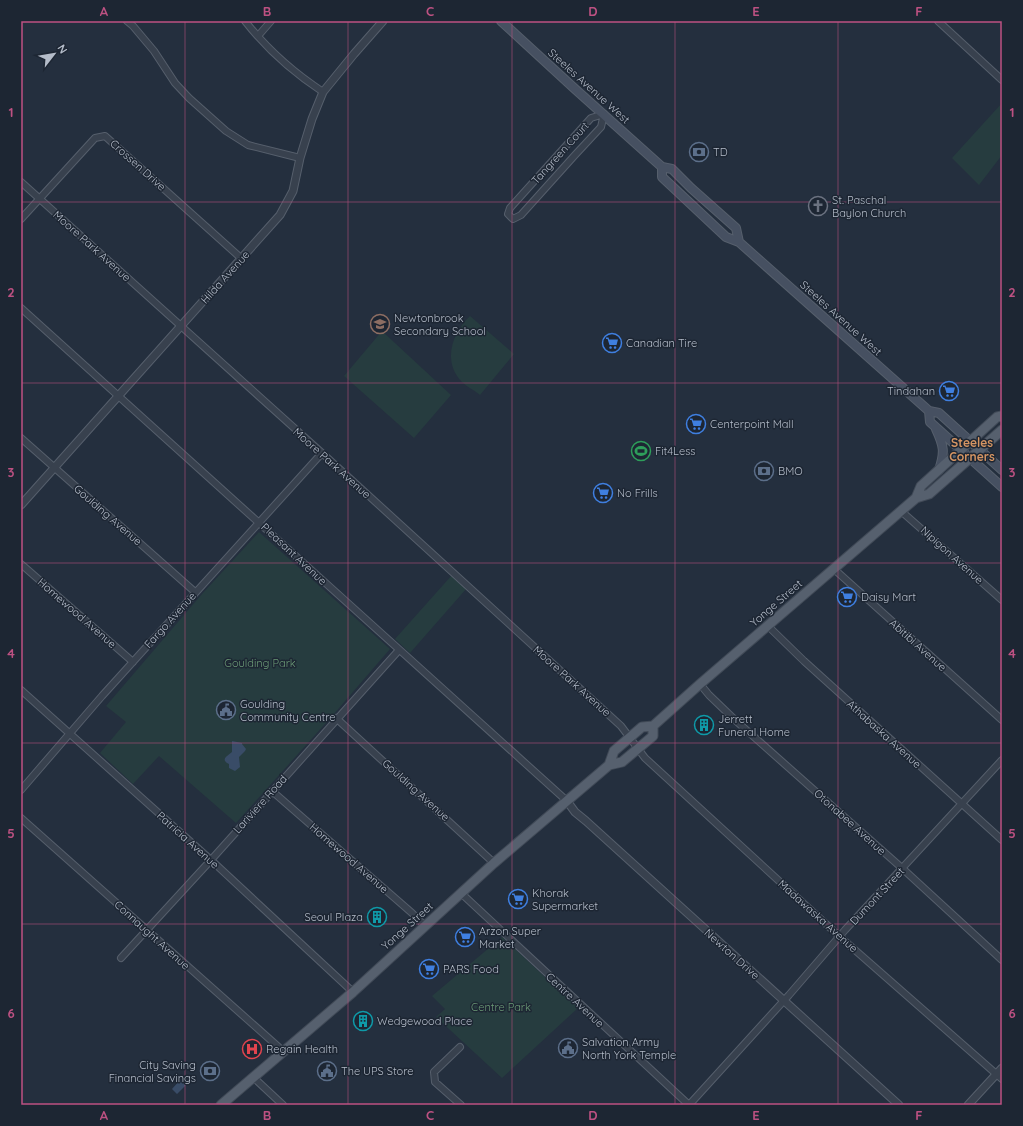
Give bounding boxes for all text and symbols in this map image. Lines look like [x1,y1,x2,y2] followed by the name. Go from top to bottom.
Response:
[100,3,109,19] text: A
[263,3,271,19] text: B
[426,3,434,19] text: C
[588,3,598,19] text: D
[752,3,760,19] text: E
[915,3,923,19] text: F
[34,34,74,74] north arrow
[54,42,71,56] text: N
[545,46,633,127] street label: Steeles Avenue West
[8,104,14,120] text: 1
[1009,104,1015,120] text: 1
[528,119,592,187] street label: Tangreen Court
[107,136,169,194] street label: Crossen Drive
[688,141,710,163] bank icon: TD
[713,145,728,159] place label: TD
[832,193,906,220] place label: St. Paschal Baylon Church
[807,195,829,217] church icon: St. Paschal Baylon Church
[50,208,134,284] street label: Moore Park Avenue
[197,248,253,306] street label: Hilda Avenue
[797,278,885,359] street label: Steeles Avenue West
[7,284,15,300] text: 2
[1008,284,1016,300] text: 2
[394,311,486,338] place label: Newtonbrook Secondary School
[369,313,391,335] school or university icon: Newtonbrook Secondary School
[601,332,623,354] supermarket icon: Canadian Tire
[626,336,697,350] place label: Canadian Tire
[938,380,960,402] supermarket icon: Tindahan
[887,384,935,398] place label: Tindahan
[685,413,707,435] supermarket icon: Centerpoint Mall
[710,417,793,431] place label: Centerpoint Mall
[290,425,374,501] street label: Moore Park Avenue
[949,435,995,464] district label: Steeles Corners
[630,440,652,462] sports icon: Fit4Less
[655,444,696,458] place label: Fit4Less
[753,460,775,482] bank icon: BMO
[8,464,15,480] text: 3
[778,464,803,478] place label: BMO
[1009,464,1016,480] text: 3
[71,482,145,548] street label: Goulding Avenue
[592,482,614,504] supermarket icon: No Frills
[617,486,658,500] place label: No Frills
[258,520,330,588] street label: Pleasant Avenue
[918,523,986,587] street label: Nipigon Avenue
[35,575,119,651] street label: Homewood Avenue
[747,576,805,629] street label: Yonge Street
[836,586,858,608] supermarket icon: Daisy Mart
[141,589,199,651] street label: Fargo Avenue
[861,590,916,604] place label: Daisy Mart
[887,616,949,674] street label: Abitibi Avenue
[530,643,614,719] street label: Moore Park Avenue
[7,645,15,661] text: 4
[1008,645,1016,661] text: 4
[224,656,296,670] park label: Goulding Park
[240,697,336,724] place label: Goulding Community Centre
[844,697,924,771] street label: Athabaska Avenue
[215,699,237,721] public building icon: Goulding Community Centre
[718,712,790,739] place label: Jerrett Funeral Home
[693,714,715,736] building icon: Jerrett Funeral Home
[379,756,453,824] street label: Goulding Avenue
[230,772,290,836] street label: Lariviere Road
[811,786,889,858] street label: Otonabee Avenue
[154,808,222,872] street label: Patricia Avenue
[307,820,391,896] street label: Homewood Avenue
[7,825,15,841] text: 5
[1008,825,1016,841] text: 5
[847,864,908,928] street label: Dumont Street
[775,877,861,955] street label: Madawaska Avenue
[532,886,598,913] place label: Khorak Supermarket
[507,888,529,910] supermarket icon: Khorak Supermarket
[111,897,193,973] street label: Connaught Avenue
[378,899,436,953] street label: Yonge Street
[366,906,388,928] building icon: Seoul Plaza
[304,910,363,924] place label: Seoul Plaza
[479,924,542,951] place label: Arzon Super Market
[454,926,476,948] supermarket icon: Arzon Super Market
[702,926,762,982] street label: Newton Drive
[418,958,440,980] supermarket icon: PARS Food
[443,962,499,976] place label: PARS Food
[543,970,607,1030] street label: Centre Avenue
[471,1000,531,1014] park label: Centre Park
[7,1005,15,1021] text: 6
[1008,1005,1016,1021] text: 6
[352,1010,374,1032] building icon: Wedgewood Place
[377,1014,472,1028] place label: Wedgewood Place
[582,1035,676,1062] place label: Salvation Army North York Temple
[557,1037,579,1059] public building icon: Salvation Army North York Temple
[241,1038,263,1060] hospital icon: Regain Health
[266,1042,338,1056] place label: Regain Health
[109,1058,196,1085] place label: City Saving Financial Savings
[199,1060,221,1082] bank icon: City Saving Financial Savings
[316,1060,338,1082] public building icon: The UPS Store
[341,1064,413,1078] place label: The UPS Store
[100,1107,109,1123] text: A
[263,1107,271,1123] text: B
[426,1107,434,1123] text: C
[588,1107,598,1123] text: D
[752,1107,760,1123] text: E
[915,1107,923,1123] text: F

